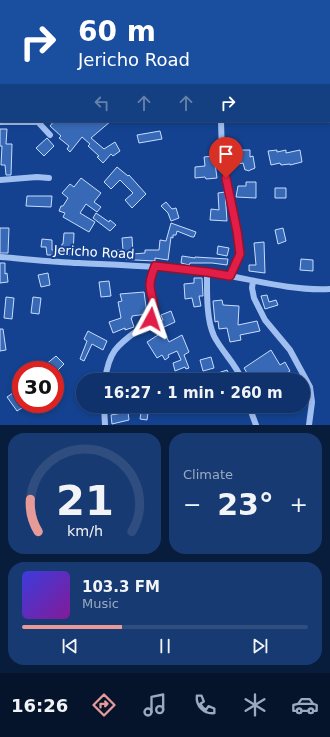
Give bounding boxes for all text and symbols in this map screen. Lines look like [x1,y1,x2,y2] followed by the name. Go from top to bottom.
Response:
[78,15,156,48] text: 60 m
[12,16,64,68] icon: right
[78,49,190,70] text: Jericho Road
[91,92,113,114] icon: left
[133,92,155,114] icon: ahead
[175,92,197,114] icon: ahead
[217,92,239,114] icon: right
[209,137,243,178] pin
[215,143,237,165] icon: arrive
[52,242,135,262] street label: Jericho Road
[130,298,172,340] position arrow
[12,361,64,413] speed limit sign: 30
[103,384,283,402] text: 16:27 · 1 min · 260 m
[183,467,233,482] text: Climate
[56,475,113,524] text: 21
[217,487,274,522] text: 23°
[183,492,201,517] text: −
[290,492,308,517] text: +
[66,522,103,538] text: km/h
[82,578,160,596] text: 103.3 FM
[82,596,119,611] text: Music
[59,635,81,657] icon: previous
[154,635,176,657] icon: pause
[249,635,271,657] icon: next
[90,691,118,719] icon: directions
[141,691,169,719] icon: music
[191,691,219,719] icon: phone
[241,691,269,719] icon: climate
[291,691,319,719] icon: car
[11,695,68,716] text: 16:26

